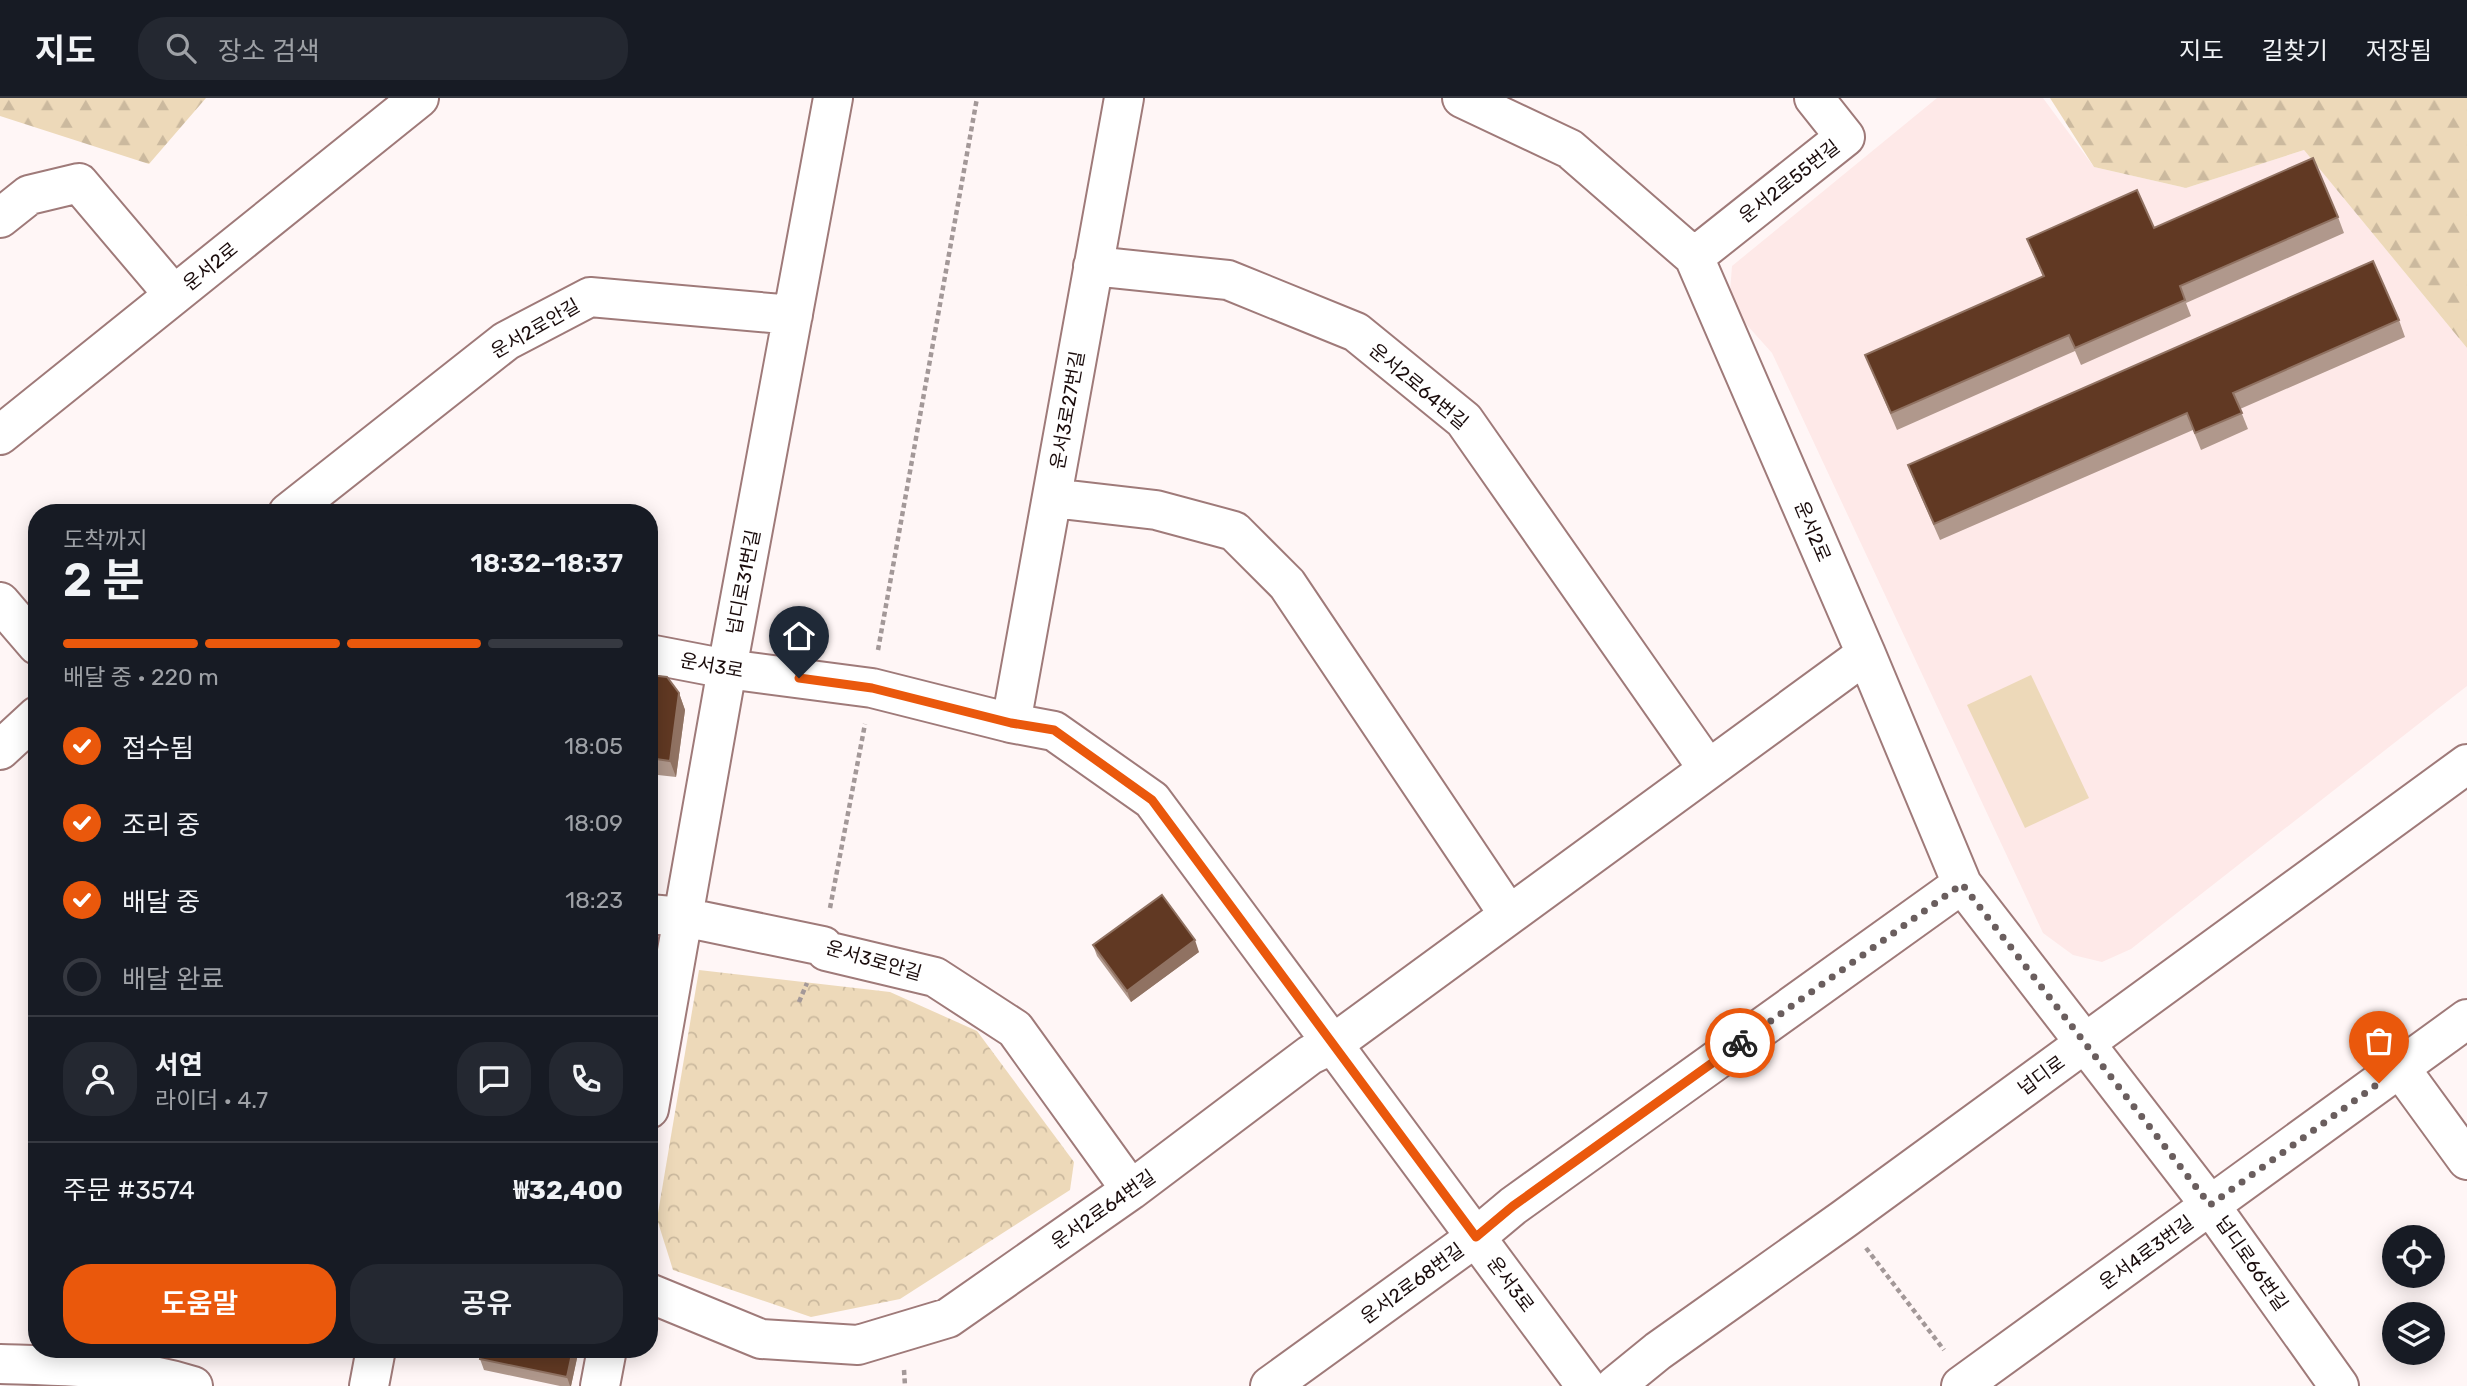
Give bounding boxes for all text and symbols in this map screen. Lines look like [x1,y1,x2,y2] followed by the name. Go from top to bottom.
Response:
[138,17,628,80] search box
[162,29,200,67] icon: search
[35,31,96,70] text: 지도
[218,36,320,67] text: 장소 검색
[2179,37,2224,65] text: 지도
[2262,37,2328,65] text: 길찾기
[2366,37,2432,65] text: 저장됨
[1734,135,1844,228] street label: 운서2로55번길
[178,237,242,295] street label: 운서2로
[487,294,584,363] street label: 운서2로안길
[1365,338,1473,434] street label: 운서2로64번길
[1046,349,1089,471] street label: 운서3로27번길
[1790,497,1836,565] street label: 운서2로
[63,526,148,554] text: 도착까지
[722,528,765,637] street label: 넙디로31번길
[471,548,623,579] text: 18:32–18:37
[63,553,145,608] text: 2 분
[769,606,829,678] pin
[780,617,818,655] icon: home
[678,649,745,682] street label: 운서3로
[63,663,219,691] text: 배달 중 · 220 m
[63,727,101,765] icon: check
[564,732,623,760] text: 18:05
[122,733,194,764] text: 접수됨
[63,804,101,842] icon: check
[564,809,623,837] text: 18:09
[122,810,200,841] text: 조리 중
[63,881,101,919] icon: check
[565,886,623,914] text: 18:23
[122,887,200,918] text: 배달 중
[823,936,925,985] street label: 운서3로안길
[122,964,224,995] text: 배달 완료
[1705,1008,1775,1078] courier
[2349,1011,2409,1083] pin
[2360,1022,2398,1060] icon: bag
[1721,1024,1759,1062] icon: bike
[63,1042,137,1116] button: person
[457,1042,531,1116] button: chat
[549,1042,623,1116] button: phone
[155,1050,203,1081] text: 서연
[2013,1051,2069,1100] street label: 넙디로
[155,1086,268,1114] text: 라이더 · 4.7
[1047,1165,1160,1254] street label: 운서2로64번길
[63,1175,195,1206] text: 주문 #3574
[513,1175,623,1206] text: ₩32,400
[2095,1211,2198,1294] street label: 운서4로3번길
[2211,1212,2293,1315] street label: 넙디로66번길
[2382,1225,2445,1365] map controls
[2382,1225,2445,1288] button: locate
[1356,1238,1468,1329] street label: 운서2로68번길
[1482,1252,1539,1317] street label: 운서3로
[63,1264,336,1344] button: 도움말
[350,1264,623,1344] button: 공유
[2382,1302,2445,1365] button: layers

